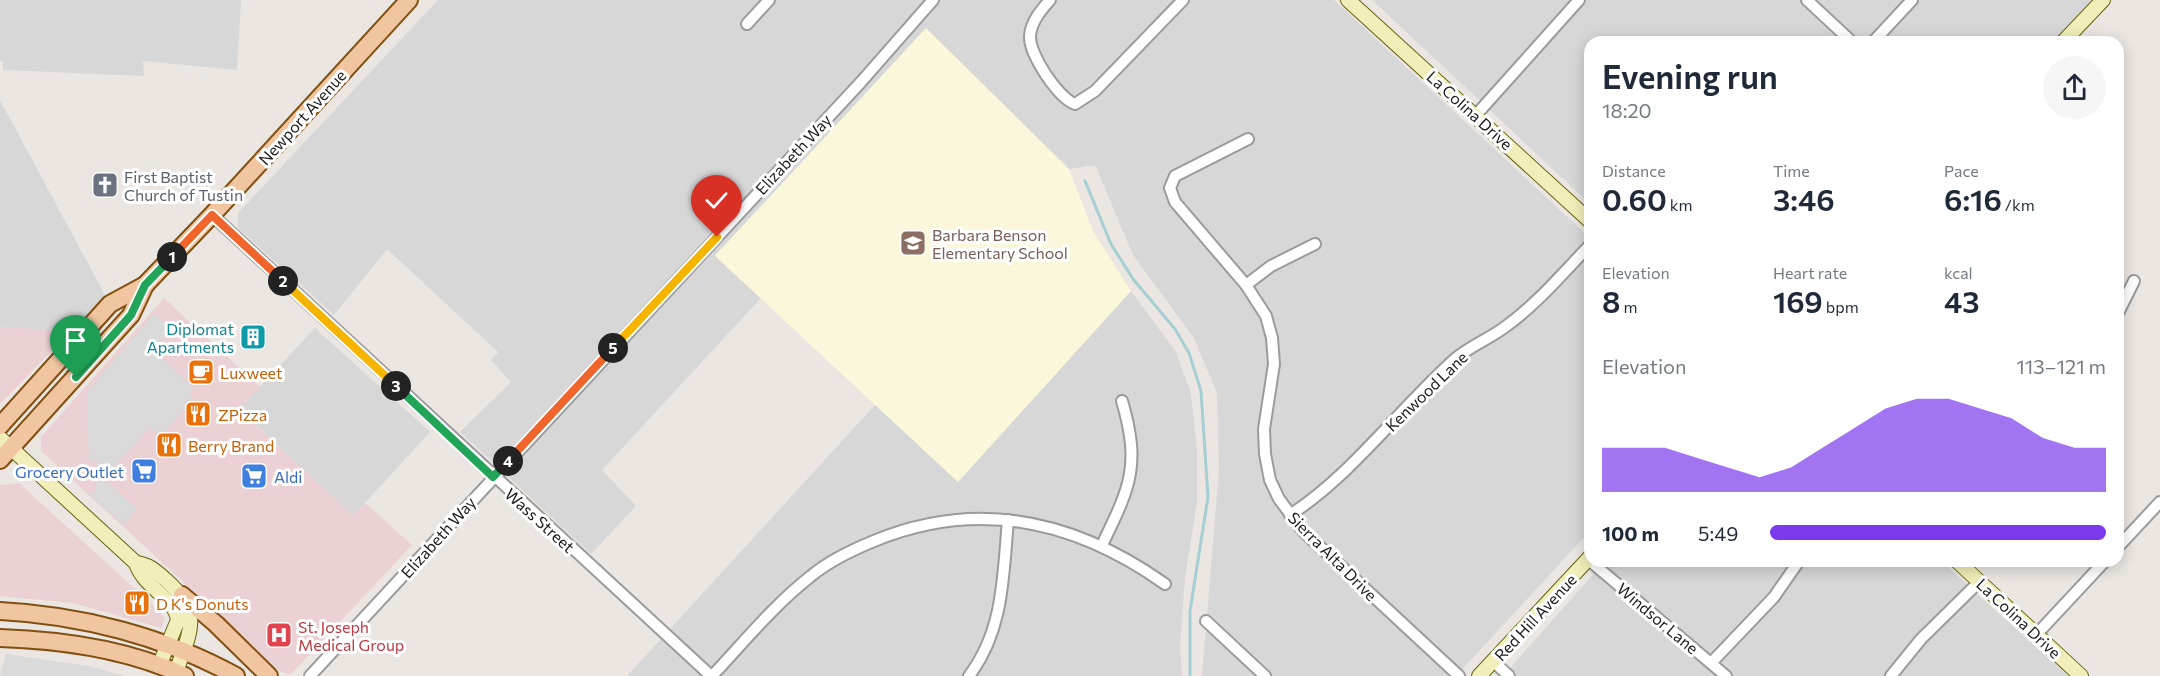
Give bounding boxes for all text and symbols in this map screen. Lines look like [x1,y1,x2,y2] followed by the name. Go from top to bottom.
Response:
[1602,55,1778,96] text: Evening run
[2043,56,2106,119] button: share
[254,66,350,168] street label: Newport Avenue
[1423,67,1517,153] street label: La Colina Drive
[1602,98,1652,122] text: 18:20
[751,110,835,198] street label: Elizabeth Way
[1602,161,1666,180] text: Distance
[1773,161,1810,180] text: Time
[1944,161,1979,180] text: Pace
[124,167,243,204] place label: First Baptist Church of Tustin
[90,170,120,200] church icon: First Baptist Church of Tustin
[691,175,742,237] pin
[1602,180,1667,217] text: 0.60
[1773,180,1835,217] text: 3:46
[1944,180,2002,217] text: 6:16
[700,184,733,217] icon: check
[1667,195,1693,214] text: km
[2002,195,2035,214] text: /km
[932,225,1068,262] place label: Barbara Benson Elementary School
[898,228,928,258] school or university icon: Barbara Benson Elementary School
[157,242,187,272] pin: 1
[168,247,176,266] text: 1
[1602,263,1670,282] text: Elevation
[1773,263,1847,282] text: Heart rate
[1944,263,1973,282] text: kcal
[268,266,298,296] pin: 2
[278,271,288,290] text: 2
[1602,282,1620,319] text: 8
[1773,282,1823,319] text: 169
[1944,282,1980,319] text: 43
[1620,297,1637,316] text: m
[1823,297,1859,316] text: bpm
[50,315,101,377] pin
[147,319,234,356] place label: Diplomat Apartments
[238,322,268,352] building icon: Diplomat Apartments
[59,324,92,357] icon: arrive
[598,333,628,363] pin: 5
[608,338,618,357] text: 5
[1381,347,1471,435] street label: Kenwood Lane
[1602,354,1687,378] text: Elevation
[2016,354,2106,378] text: 113–121 m
[186,357,216,387] cafe icon: Luxweet
[220,363,283,382] place label: Luxweet
[381,371,411,401] pin: 3
[391,376,401,395] text: 3
[183,399,213,429] restaurant icon: ZPizza
[218,405,267,424] place label: ZPizza
[154,430,184,460] restaurant icon: Berry Brand
[188,436,274,455] place label: Berry Brand
[493,446,523,476] pin: 4
[503,451,513,470] text: 4
[129,456,159,486] supermarket icon: Grocery Outlet
[239,461,269,491] supermarket icon: Aldi
[15,462,124,481] place label: Grocery Outlet
[274,467,302,486] place label: Aldi
[501,484,579,556] street label: Wass Street
[397,493,479,581] street label: Elizabeth Way
[1285,508,1381,604] street label: Sierra Alta Drive
[1602,521,1659,545] text: 100 m
[1698,521,1738,545] text: 5:49
[1490,570,1580,664] street label: Red Hill Avenue
[1973,574,2065,662] street label: La Colina Drive
[1613,578,1703,658] street label: Windsor Lane
[122,588,152,618] restaurant icon: D K's Donuts
[156,594,248,613] place label: D K's Donuts
[298,617,404,654] place label: St. Joseph Medical Group
[264,620,294,650] hospital icon: St. Joseph Medical Group

